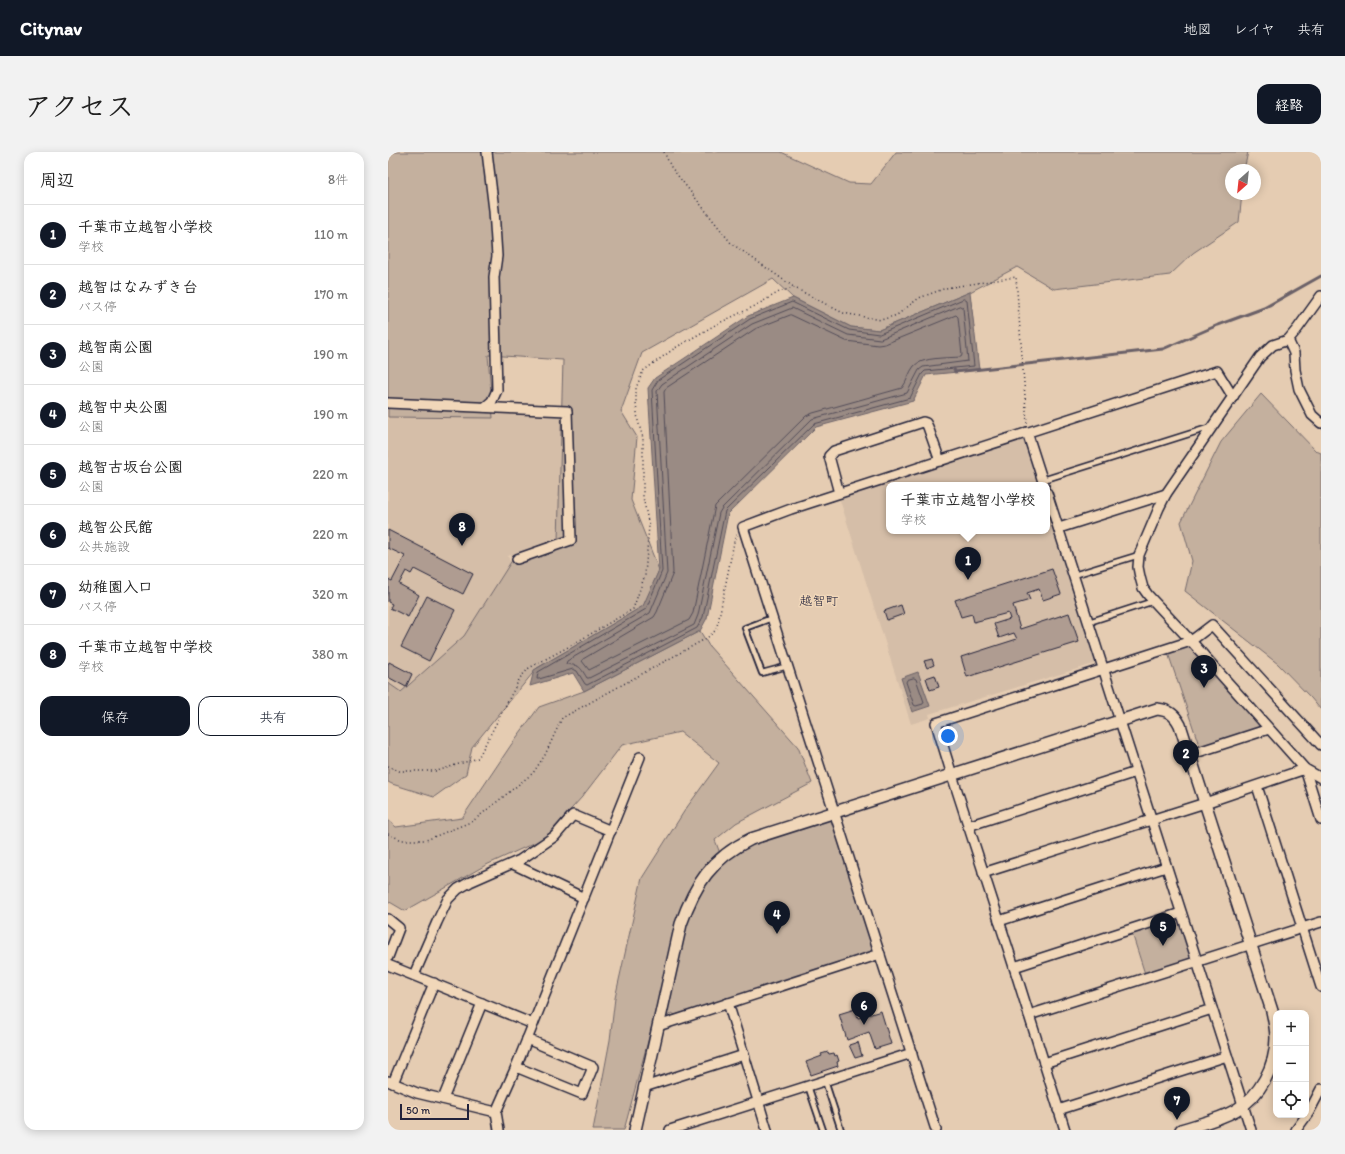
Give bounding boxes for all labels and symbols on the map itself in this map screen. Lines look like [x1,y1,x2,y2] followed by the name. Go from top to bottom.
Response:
[1225,164,1261,200] north arrow
[449,513,475,546] pin: 8
[955,547,981,580] pin: 1
[799,593,839,608] district label: 越智町
[1191,655,1217,688] pin: 3
[938,726,958,746] your location
[1173,740,1199,773] pin: 2
[764,901,790,934] pin: 4
[1150,913,1176,946] pin: 5
[851,992,877,1025] pin: 6
[1164,1087,1190,1120] pin: 7
[400,1102,469,1121] scale bar

